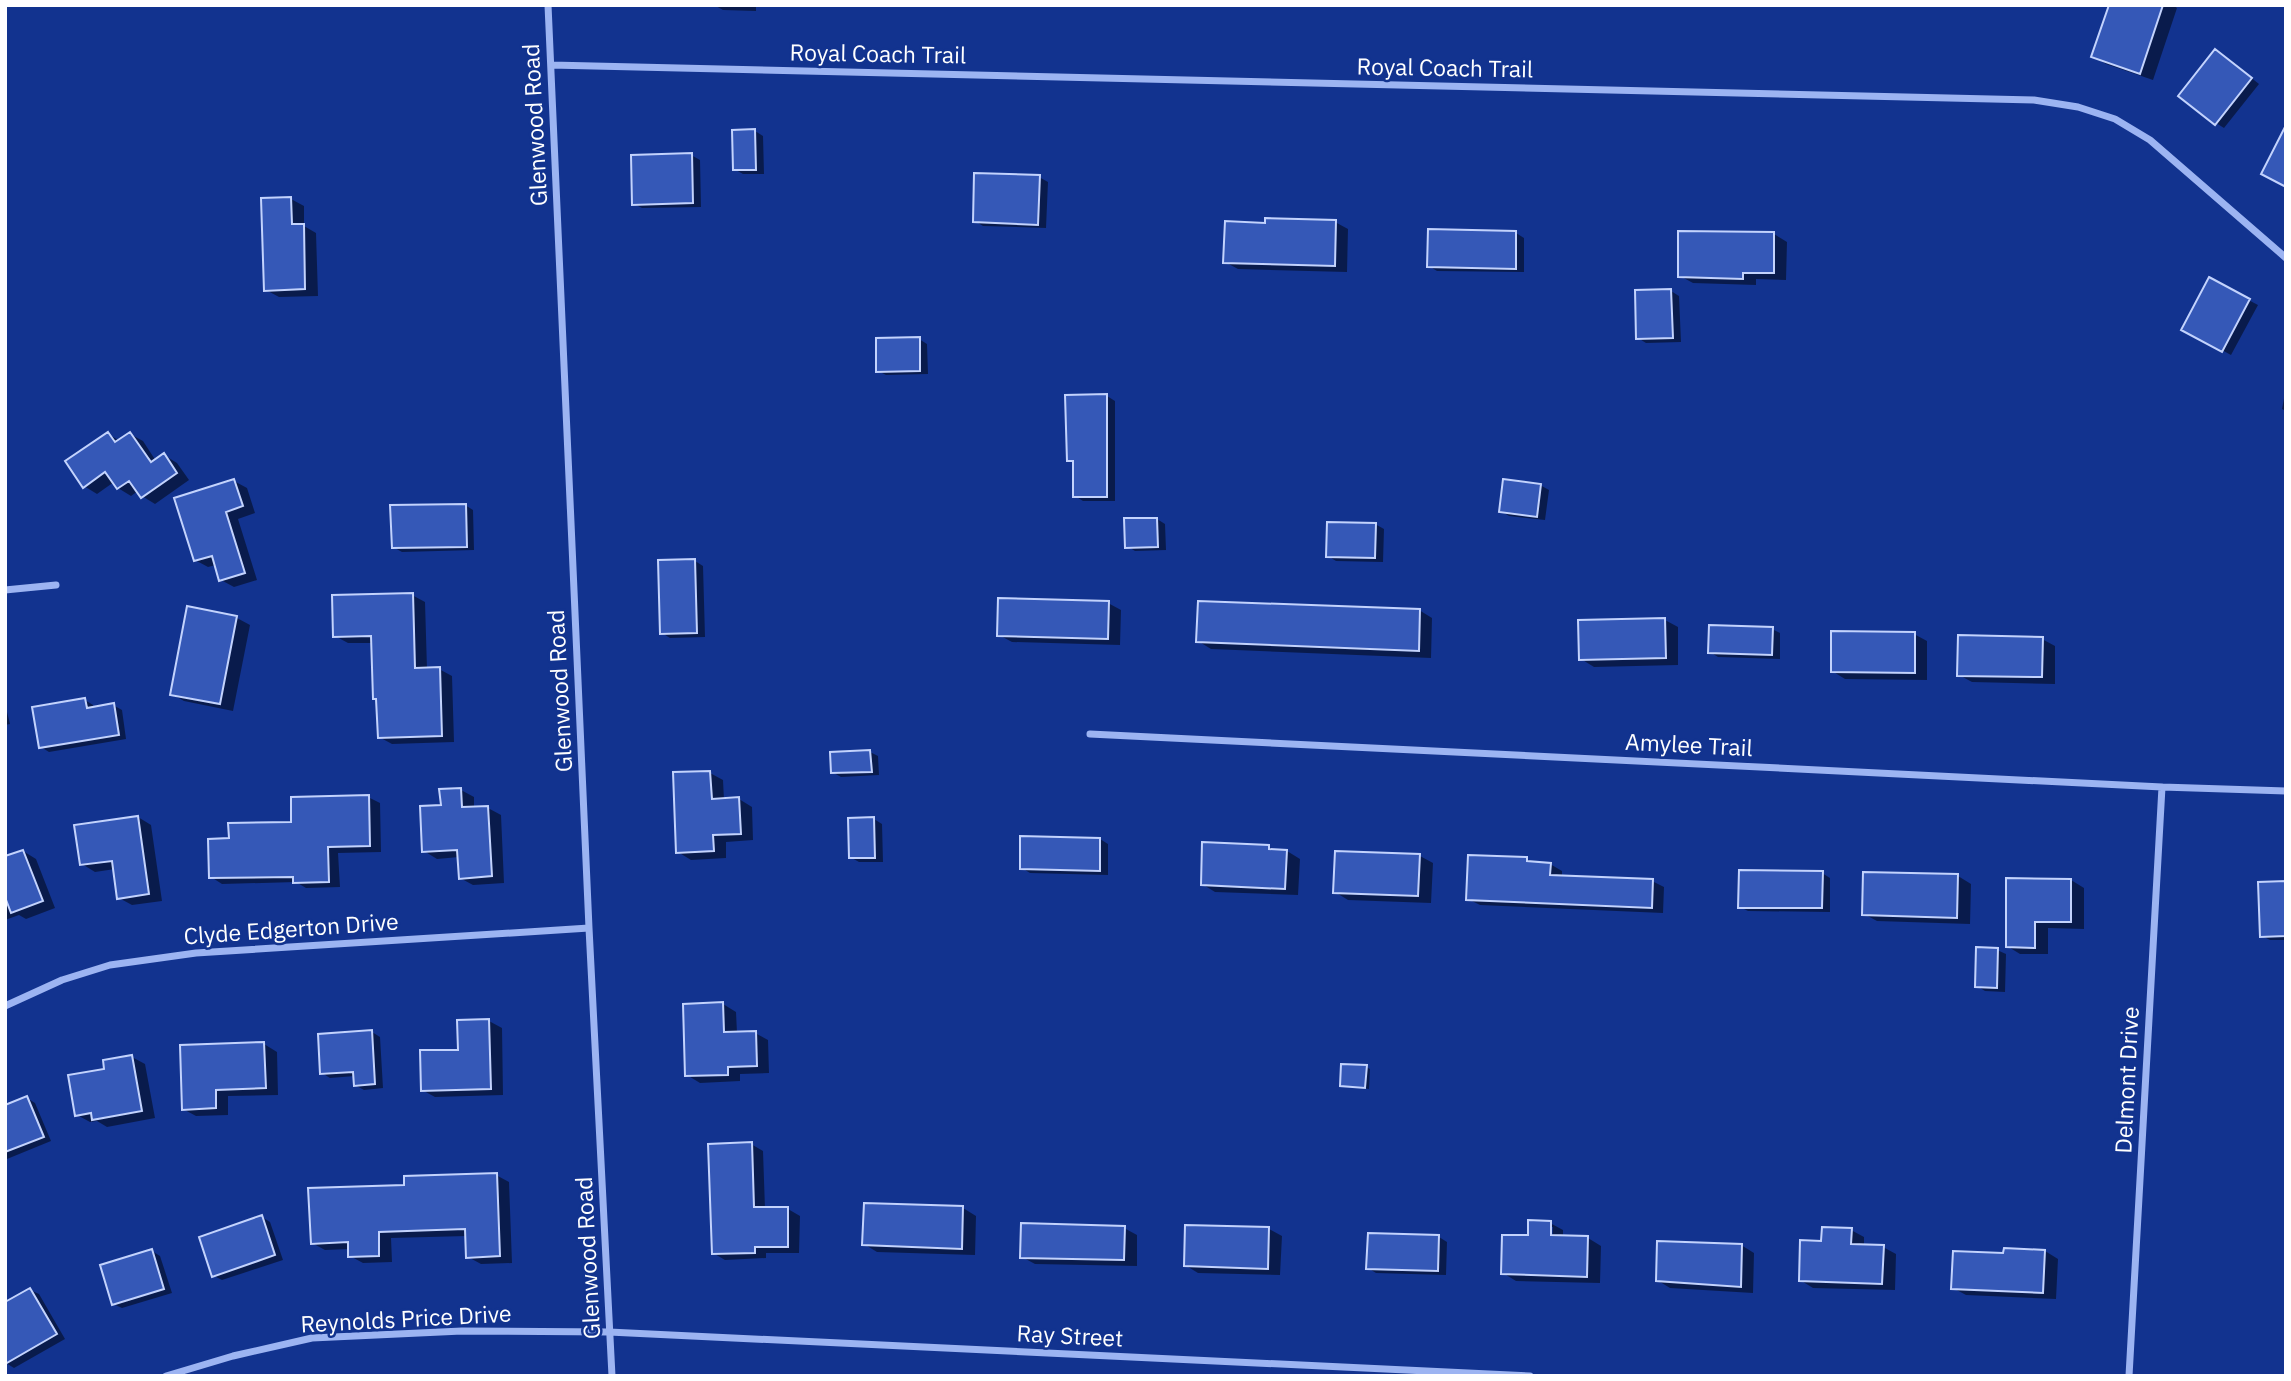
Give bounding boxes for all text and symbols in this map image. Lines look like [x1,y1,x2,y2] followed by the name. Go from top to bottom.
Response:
[789,36,967,70] street label: Royal Coach Trail
[515,43,553,207] street label: Glenwood Road
[1356,50,1534,84] street label: Royal Coach Trail
[540,609,578,773] street label: Glenwood Road
[1624,726,1754,762] street label: Amylee Trail
[182,906,400,950] street label: Clyde Edgerton Drive
[2107,1006,2145,1154] street label: Delmont Drive
[568,1176,606,1340] street label: Glenwood Road
[300,1297,512,1339] street label: Reynolds Price Drive
[1016,1317,1124,1353] street label: Ray Street

